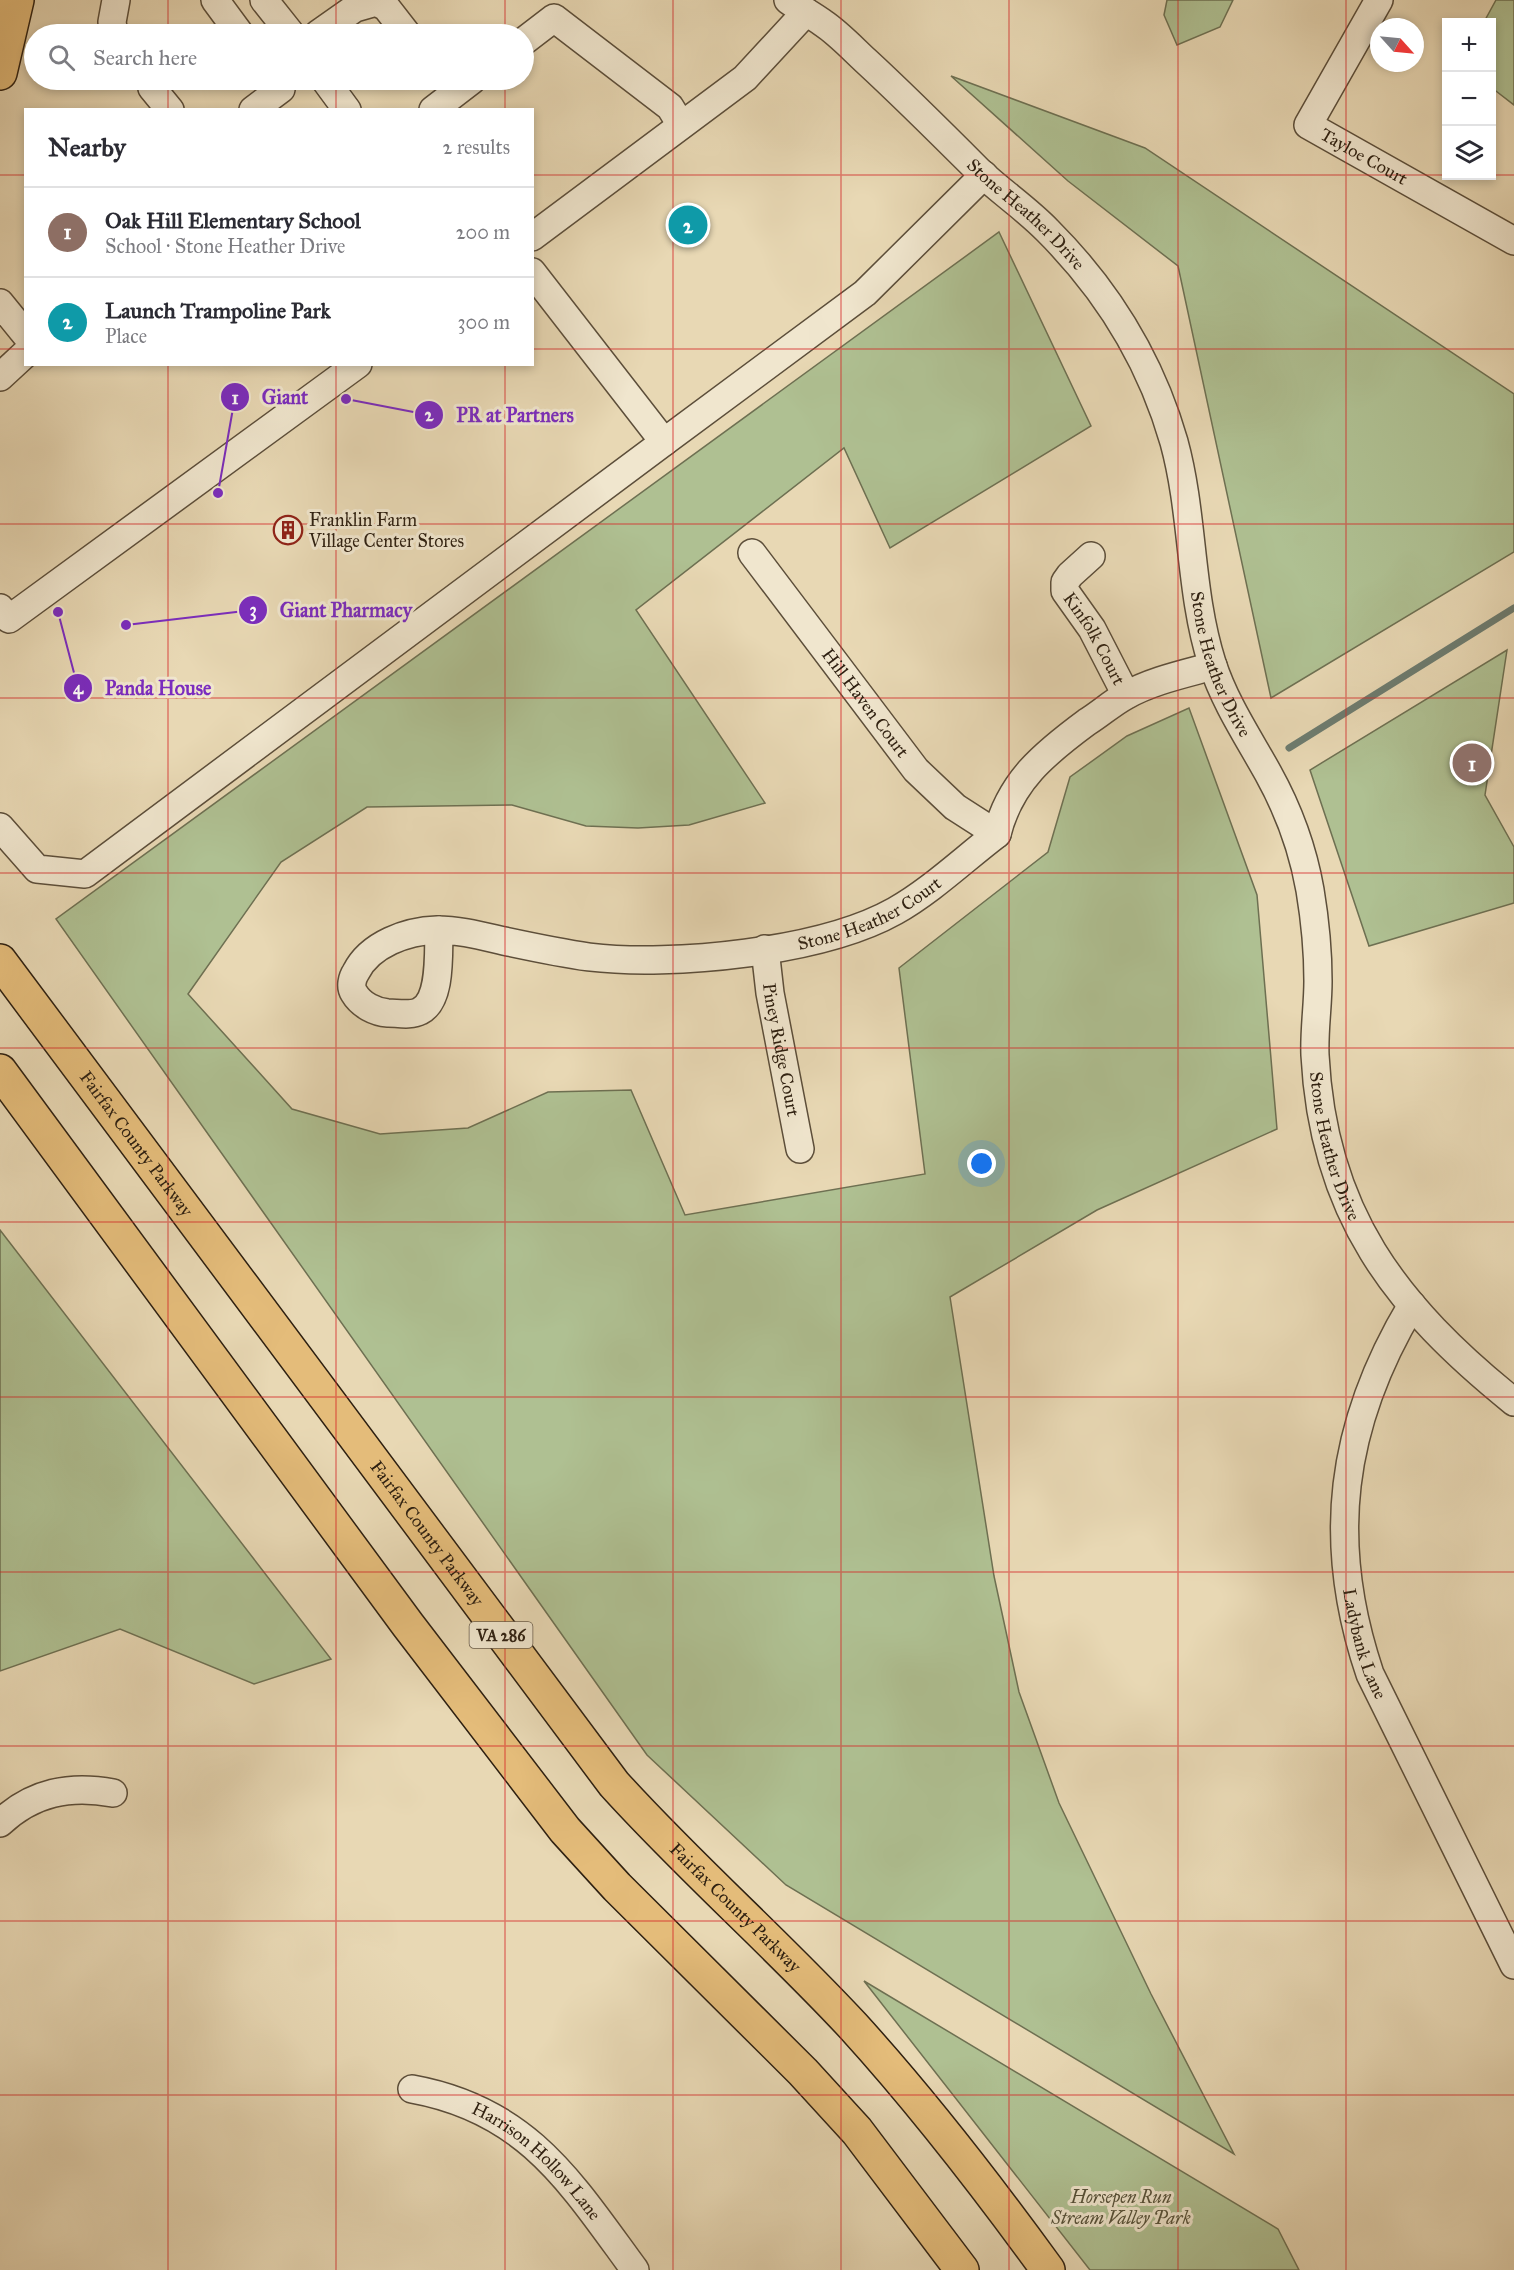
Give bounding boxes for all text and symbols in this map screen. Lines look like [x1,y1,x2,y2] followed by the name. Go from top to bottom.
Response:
[1370,18,1424,72] north arrow
[1442,18,1496,180] map controls
[1442,18,1496,72] button: +
[24,24,534,90] search box
[45,41,78,74] icon: search
[93,44,197,71] text: Search here
[1442,72,1496,126] button: −
[1316,123,1412,190] street label: Tayloe Court
[1442,126,1496,180] button: layers
[48,131,126,163] text: Nearby
[442,135,510,159] text: 2 results
[962,154,1090,275] street label: Stone Heather Drive
[668,202,708,248] pin: 2
[105,207,361,234] text: Oak Hill Elementary School
[64,220,71,244] text: 1
[456,220,510,244] text: 200 m
[105,234,345,258] text: School · Stone Heather Drive
[105,297,331,324] text: Launch Trampoline Park
[63,310,72,334] text: 2
[458,310,510,334] text: 300 m
[105,324,147,348] text: Place
[220,378,320,416] callout: Giant
[262,385,309,409] text: Giant
[231,387,239,409] text: 1
[414,396,586,434] callout: PR at Partners
[456,403,575,427] text: PR at Partners
[425,404,435,426] text: 2
[308,509,464,553] place label: Franklin Farm Village Center Stores
[272,514,304,546] building icon: Franklin Farm Village Center Stores
[1058,588,1130,689] street label: Kinfolk Court
[1186,590,1256,741] street label: Stone Heather Drive
[238,591,424,629] callout: Giant Pharmacy
[280,598,414,623] text: Giant Pharmacy
[249,599,257,622] text: 3
[817,644,914,762] street label: Hill Haven Court
[63,669,223,707] callout: Panda House
[105,676,212,700] text: Panda House
[73,677,84,700] text: 4
[1452,740,1492,786] pin: 1
[796,872,946,955] street label: Stone Heather Court
[758,982,805,1119] street label: Piney Ridge Court
[75,1067,198,1221] street label: Fairfax County Parkway
[1305,1071,1365,1224] street label: Stone Heather Drive
[967,1149,996,1178] your location
[366,1456,489,1611] street label: Fairfax County Parkway
[1338,1587,1392,1703] street label: Ladybank Lane
[470,1622,532,1648] road number: VA 286
[665,1838,806,1977] street label: Fairfax County Parkway
[468,2097,606,2225] street label: Harrison Hollow Lane
[1050,2186,1191,2229] park label: Horsepen Run Stream Valley Park

